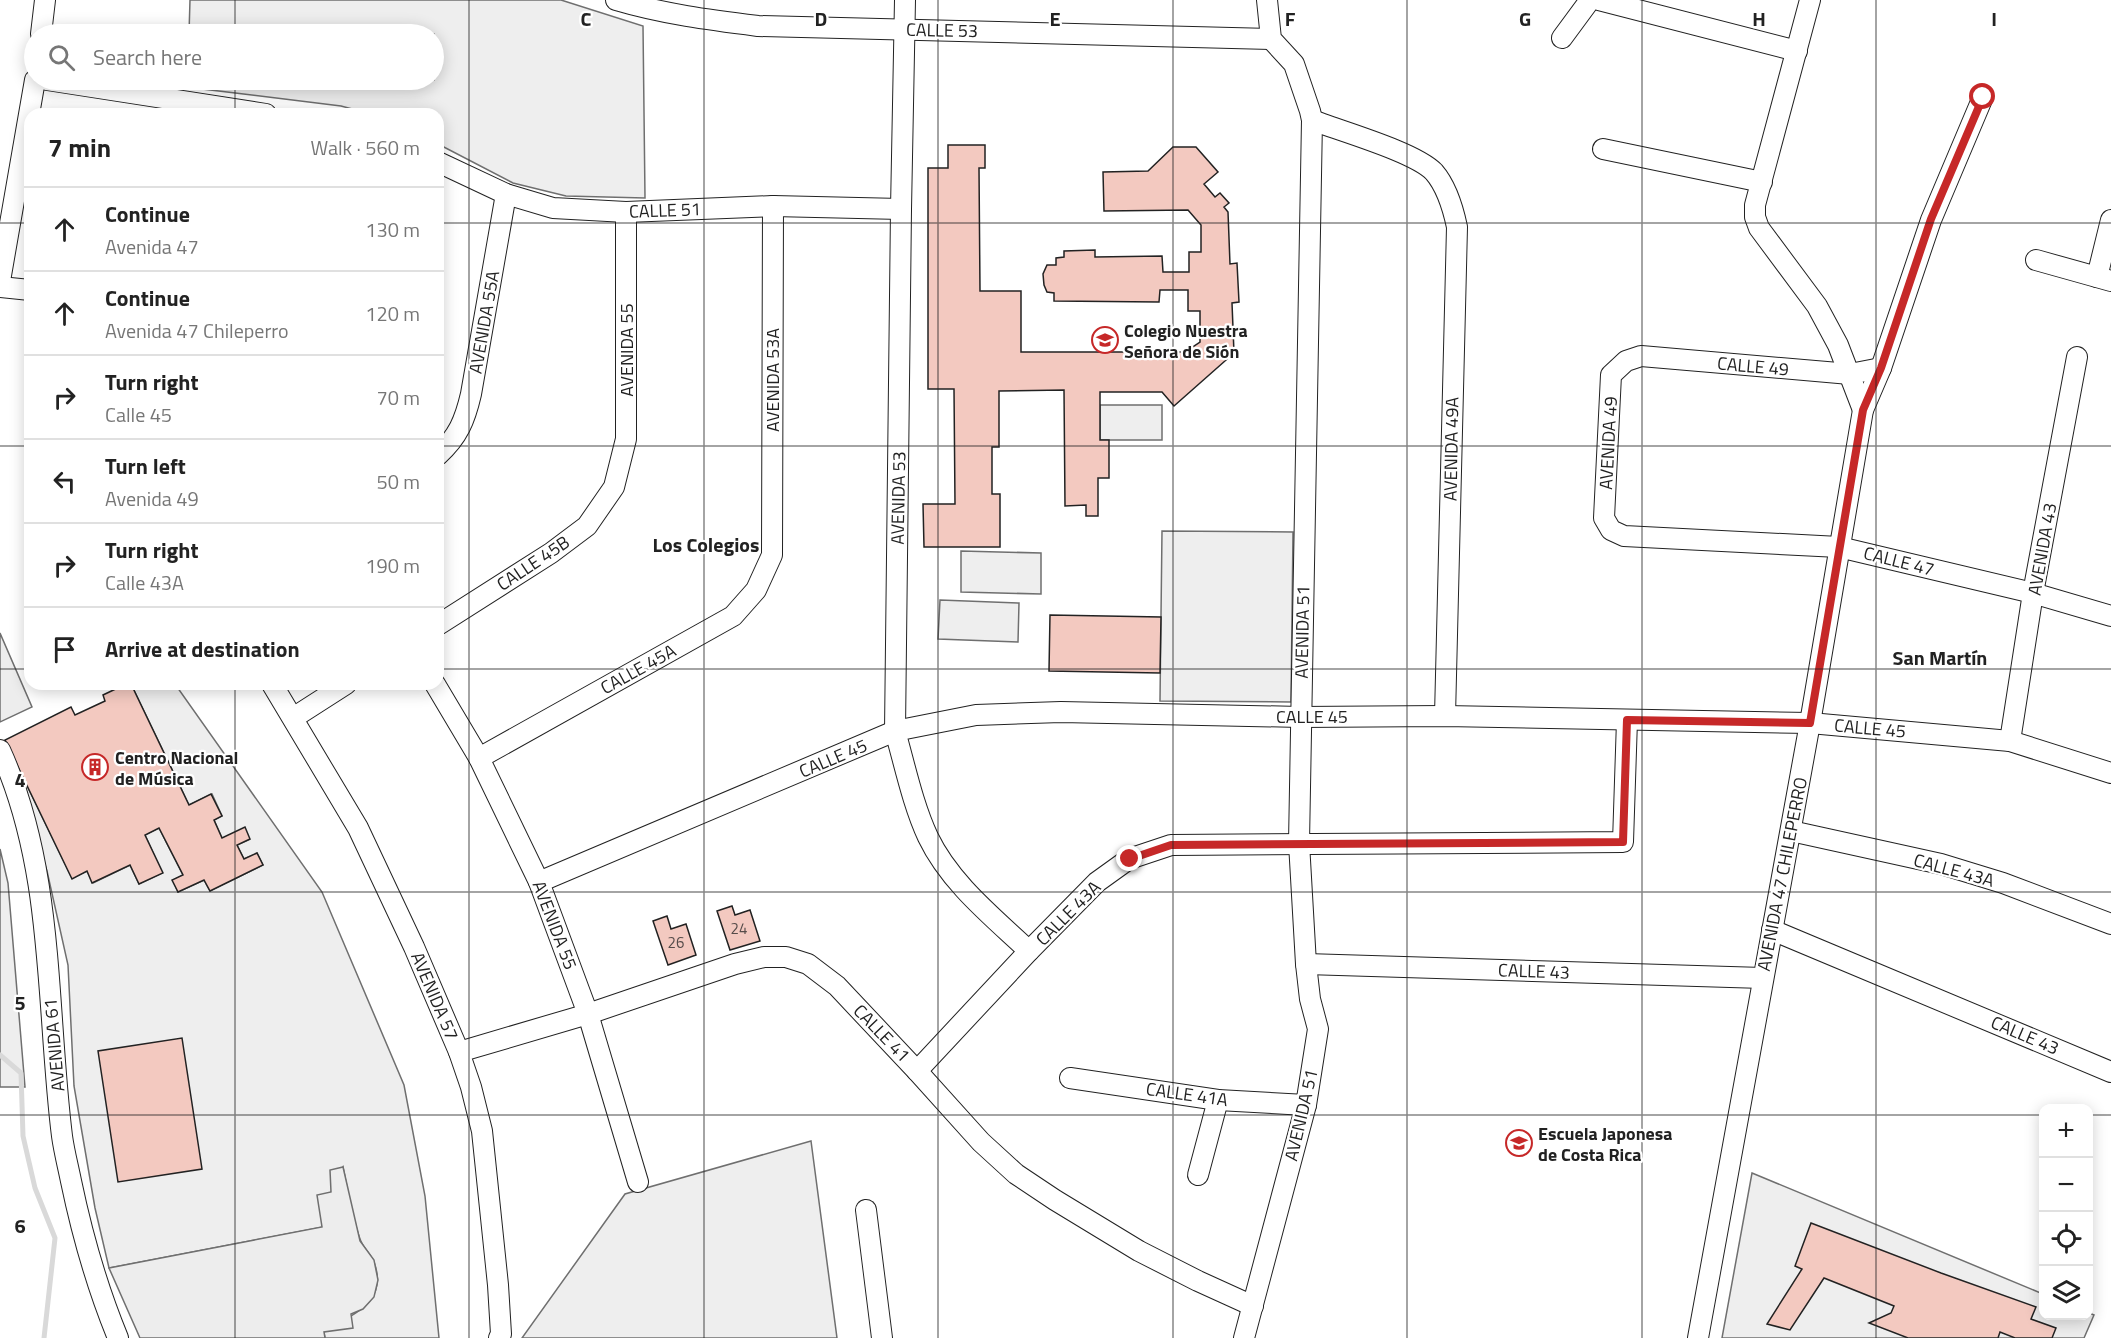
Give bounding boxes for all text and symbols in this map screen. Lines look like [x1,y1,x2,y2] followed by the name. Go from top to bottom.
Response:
[581,3,592,34] text: C
[815,3,827,34] text: D
[1049,3,1061,34] text: E
[1285,3,1296,34] text: F
[1519,3,1531,34] text: G
[1752,3,1766,34] text: H
[1991,3,1997,34] text: I
[906,16,978,44] street label: CALLE 53
[24,24,444,90] search box
[93,40,202,74] text: Search here
[45,41,78,74] icon: search
[1969,83,1995,109] route start
[48,128,111,167] text: 7 min
[311,132,420,163] text: Walk · 560 m
[629,195,701,225] street label: CALLE 51
[105,197,190,231] text: Continue
[48,213,81,246] icon: ahead
[365,214,420,245] text: 130 m
[105,231,199,262] text: Avenida 47
[462,268,506,376] street label: AVENIDA 55A
[105,281,190,315] text: Continue
[48,297,81,330] icon: ahead
[365,298,420,329] text: 120 m
[613,303,640,397] street label: AVENIDA 55
[105,315,289,346] text: Avenida 47 Chileperro
[1124,317,1248,365] place label: Colegio Nuestra Señora de Sión
[1090,325,1120,355] school or university icon: Colegio Nuestra Señora de Sión
[759,328,786,432] street label: AVENIDA 53A
[1716,349,1790,383] street label: CALLE 49
[105,365,199,399] text: Turn right
[48,381,81,414] icon: right
[376,382,420,413] text: 70 m
[1437,396,1465,501] street label: AVENIDA 49A
[1592,396,1624,490] street label: AVENIDA 49
[105,399,172,430] text: Calle 45
[105,449,186,483] text: Turn left
[884,451,912,545] street label: AVENIDA 53
[48,465,81,498] icon: left
[376,466,420,497] text: 50 m
[105,483,199,514] text: Avenida 49
[2021,501,2063,597] street label: AVENIDA 43
[491,529,575,597] street label: CALLE 45B
[653,529,759,560] district label: Los Colegios
[105,533,199,567] text: Turn right
[1861,539,1937,583] street label: CALLE 47
[48,549,81,582] icon: right
[365,550,420,581] text: 190 m
[105,567,184,598] text: Calle 43A
[1288,585,1316,679] street label: AVENIDA 51
[105,632,300,666] text: Arrive at destination
[48,633,81,666] icon: arrive
[595,637,681,701] street label: CALLE 45A
[1893,642,1987,673] district label: San Martín
[1276,703,1348,730] street label: CALLE 45
[1833,711,1907,745] street label: CALLE 45
[795,732,871,784] street label: CALLE 45
[115,744,238,792] place label: Centro Nacional de Música
[80,752,110,782] building icon: Centro Nacional de Música
[14,764,26,795] text: 4
[1750,775,1814,973] street label: AVENIDA 47 CHILEPERRO
[1116,845,1142,871] route end
[1911,846,1998,894] street label: CALLE 43A
[1029,874,1107,952] street label: CALLE 43A
[526,877,584,973] street label: AVENIDA 55
[731,917,747,940] house number: 24
[668,931,684,954] house number: 26
[404,948,466,1044] street label: AVENIDA 57
[1498,956,1570,986] street label: CALLE 43
[14,987,26,1018] text: 5
[36,997,72,1093] street label: AVENIDA 61
[847,998,917,1068] street label: CALLE 41
[1987,1009,2063,1061] street label: CALLE 43
[1277,1066,1325,1164] street label: AVENIDA 51
[1144,1075,1230,1113] street label: CALLE 41A
[2039,1104,2093,1320] map controls
[2039,1104,2093,1158] button: +
[1538,1120,1672,1168] place label: Escuela Japonesa de Costa Rica
[1504,1128,1534,1158] school or university icon: Escuela Japonesa de Costa Rica
[2039,1158,2093,1212] button: −
[14,1210,26,1241] text: 6
[2039,1212,2093,1266] button: locate
[2039,1266,2093,1320] button: layers

